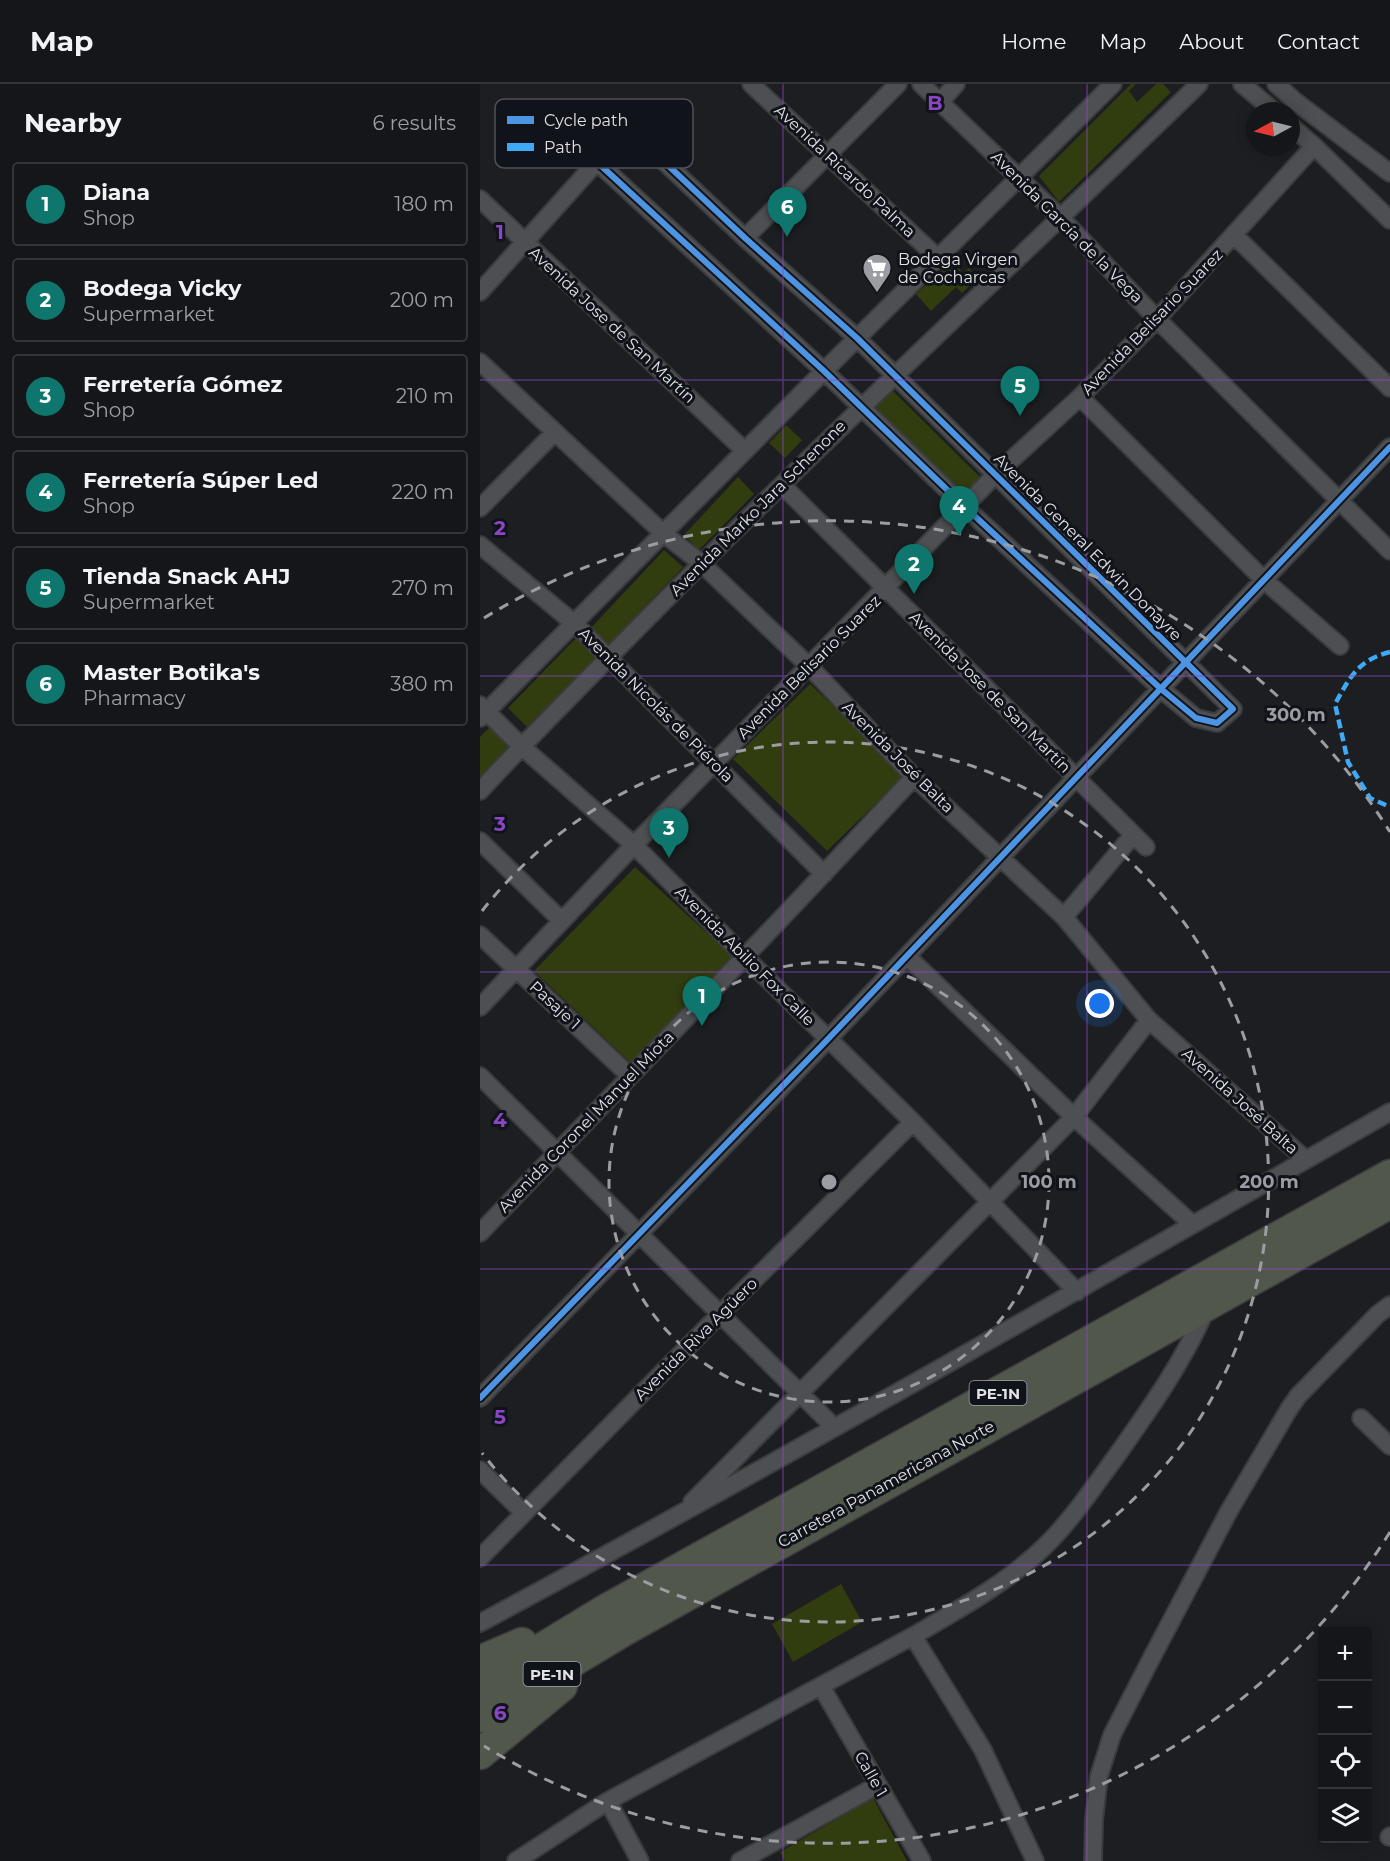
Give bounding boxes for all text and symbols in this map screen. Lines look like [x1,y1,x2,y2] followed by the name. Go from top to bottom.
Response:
[30,24,93,58] text: Map
[1001,29,1066,54] text: Home
[1099,29,1146,54] text: Map
[1179,29,1244,54] text: About
[1277,29,1360,54] text: Contact
[927,91,943,115] text: B
[495,99,693,168] legend
[771,101,919,241] street label: Avenida Ricardo Palma
[1246,102,1300,156] north arrow
[24,107,121,139] text: Nearby
[372,111,456,135] text: 6 results
[544,111,628,130] text: Cycle path
[544,138,582,157] text: Path
[987,147,1147,307] street label: Avenida García de la Vega
[83,179,150,206] text: Diana
[768,188,806,237] pin: 6
[42,192,49,216] text: 1
[394,192,454,216] text: 180 m
[83,206,135,230] text: Shop
[496,220,504,244] text: 1
[525,243,699,407] street label: Avenida Jose de San Martín
[1077,245,1227,399] street label: Avenida Belisario Suarez
[898,250,1018,287] place label: Bodega Virgen de Cocharcas
[861,252,893,294] supermarket icon: Bodega Virgen de Cocharcas
[83,275,241,302] text: Bodega Vicky
[40,288,51,312] text: 2
[390,288,454,312] text: 200 m
[83,302,215,326] text: Supermarket
[1000,366,1040,416] pin: 5
[83,371,282,398] text: Ferretería Gómez
[40,384,51,408] text: 3
[396,384,454,408] text: 210 m
[83,398,135,422] text: Shop
[666,416,850,600] street label: Avenida Marko Jara Schenone
[990,449,1186,645] street label: Avenida General Edwin Donayre
[83,467,318,494] text: Ferretería Súper Led
[39,480,52,504] text: 4
[392,480,454,504] text: 220 m
[940,486,978,536] pin: 4
[83,494,135,518] text: Shop
[494,516,506,540] text: 2
[894,544,934,594] pin: 2
[83,563,290,590] text: Tienda Snack AHJ
[40,576,51,600] text: 5
[392,576,454,600] text: 270 m
[83,590,215,614] text: Supermarket
[733,591,885,743] street label: Avenida Belisario Suarez
[905,607,1075,777] street label: Avenida Jose de San Martín
[575,624,737,786] street label: Avenida Nicolás de Piérola
[83,659,260,686] text: Master Botika's
[39,672,52,696] text: 6
[390,672,454,696] text: 380 m
[83,686,186,710] text: Pharmacy
[838,697,958,817] street label: Avenida José Balta
[1265,704,1326,726] text: 300 m
[650,808,688,858] pin: 3
[493,812,506,836] text: 3
[671,882,819,1030] street label: Avenida Abilio Fox Calle
[682,976,722,1026] pin: 1
[526,977,584,1033] street label: Pasaje 1
[1085,989,1114,1018] your location
[494,1027,678,1217] street label: Avenida Coronel Manuel Miota
[1178,1044,1302,1158] street label: Avenida José Balta
[493,1108,507,1132] text: 4
[1021,1171,1077,1193] text: 100 m
[1239,1171,1299,1193] text: 200 m
[819,1172,839,1192] centre of rings
[631,1274,761,1404] street label: Avenida Riva Agüero
[970,1381,1026,1405] road number: PE-1N
[494,1405,506,1429] text: 5
[774,1416,998,1552] street label: Carretera Panamericana Norte
[1318,1627,1372,1843] map controls
[1318,1627,1372,1681] button: +
[524,1662,580,1686] road number: PE-1N
[1318,1681,1372,1735] button: −
[494,1701,507,1725] text: 6
[1318,1735,1372,1789] button: locate
[851,1748,891,1800] street label: Calle 1
[1318,1789,1372,1843] button: layers

